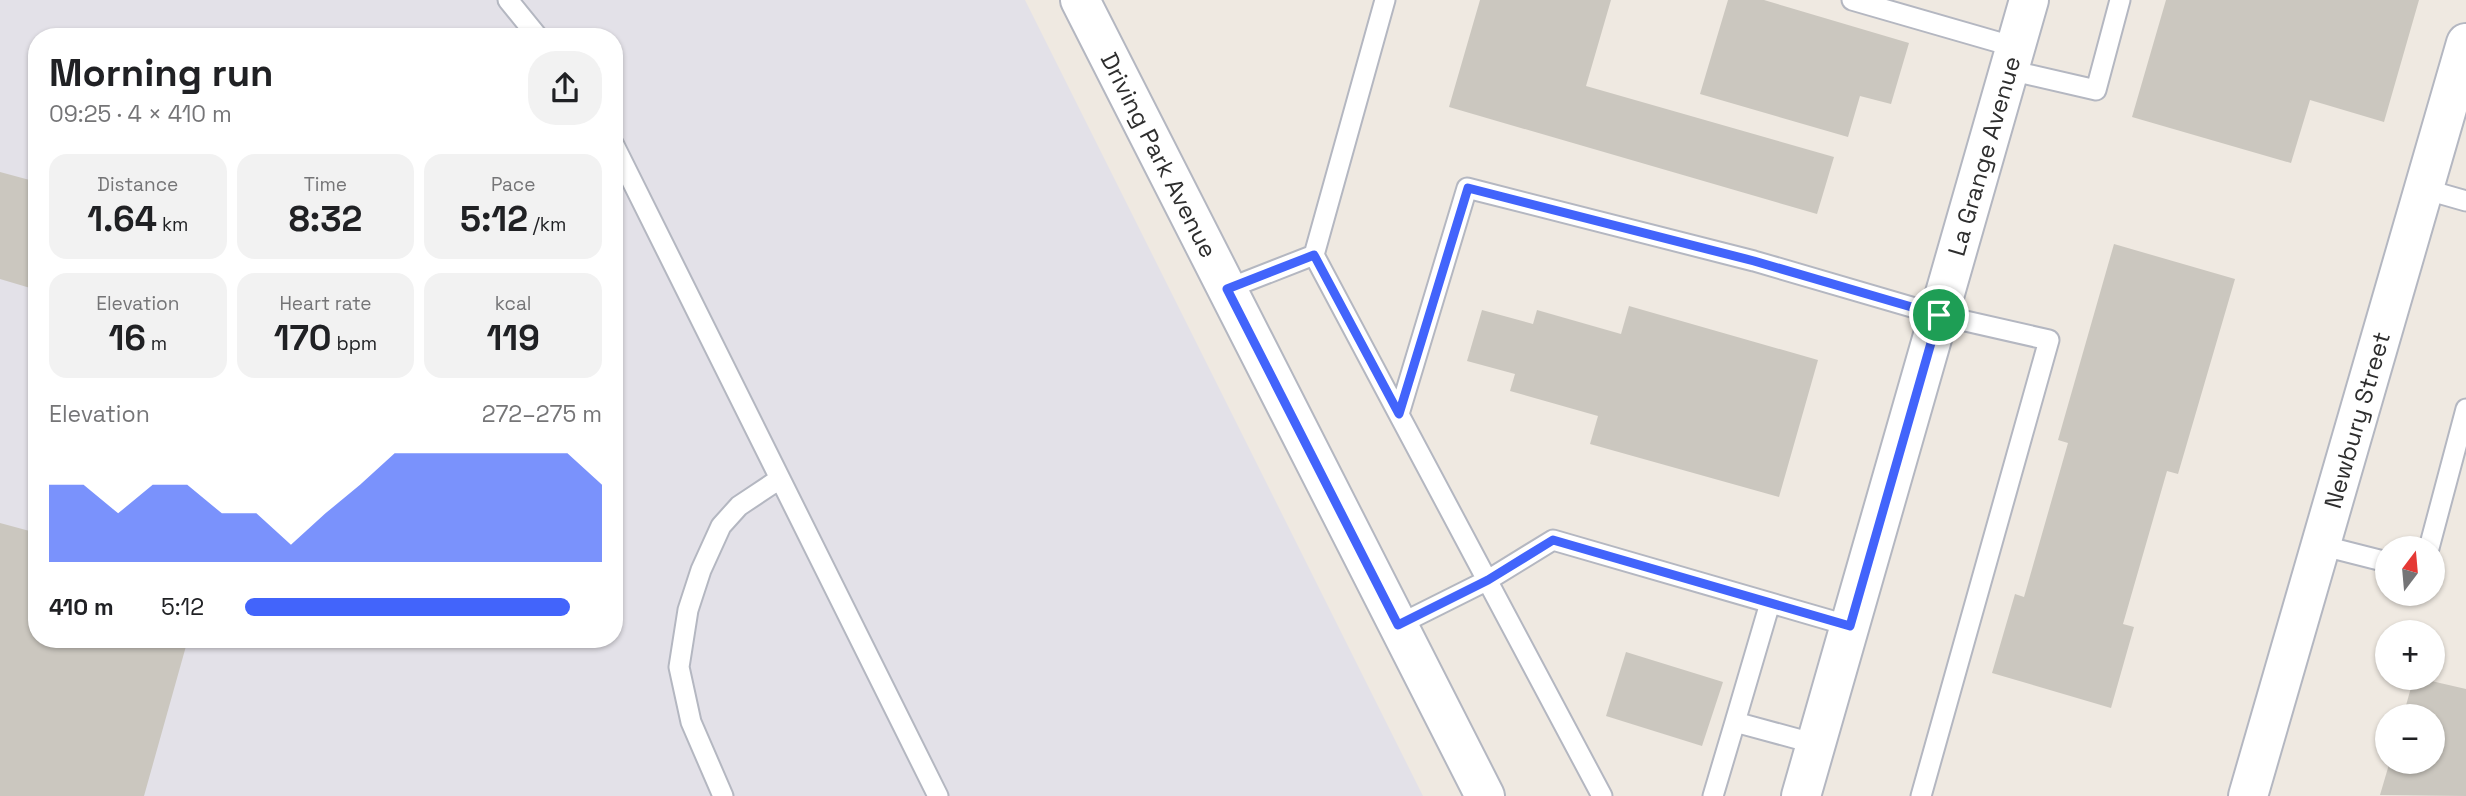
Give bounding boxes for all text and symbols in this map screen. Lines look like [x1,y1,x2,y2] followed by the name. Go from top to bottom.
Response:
[1094,47,1224,263] street label: Driving Park Avenue
[49,49,274,97] text: Morning run
[528,51,602,125] button: share
[1941,53,2027,259] street label: La Grange Avenue
[49,99,232,129] text: 09:25 · 4 × 410 m
[97,172,178,197] text: Distance
[304,172,347,197] text: Time
[491,172,535,197] text: Pace
[87,197,157,241] text: 1.64
[289,197,362,241] text: 8:32
[460,197,528,241] text: 5:12
[157,212,188,237] text: km
[528,212,566,237] text: /km
[1909,285,1969,345] pin
[96,291,179,316] text: Elevation
[279,291,372,316] text: Heart rate
[495,291,532,316] text: kcal
[1920,296,1958,334] icon: arrive
[108,316,146,360] text: 16
[274,316,332,360] text: 170
[487,316,540,360] text: 119
[2317,328,2397,512] street label: Newbury Street
[146,331,167,356] text: m
[332,331,377,356] text: bpm
[49,399,150,429] text: Elevation
[482,399,602,429] text: 272–275 m
[2375,536,2445,606] north arrow
[2375,536,2445,774] map controls
[49,592,114,622] text: 410 m
[161,592,204,622] text: 5:12
[2375,620,2445,690] button: +
[2375,704,2445,774] button: −

